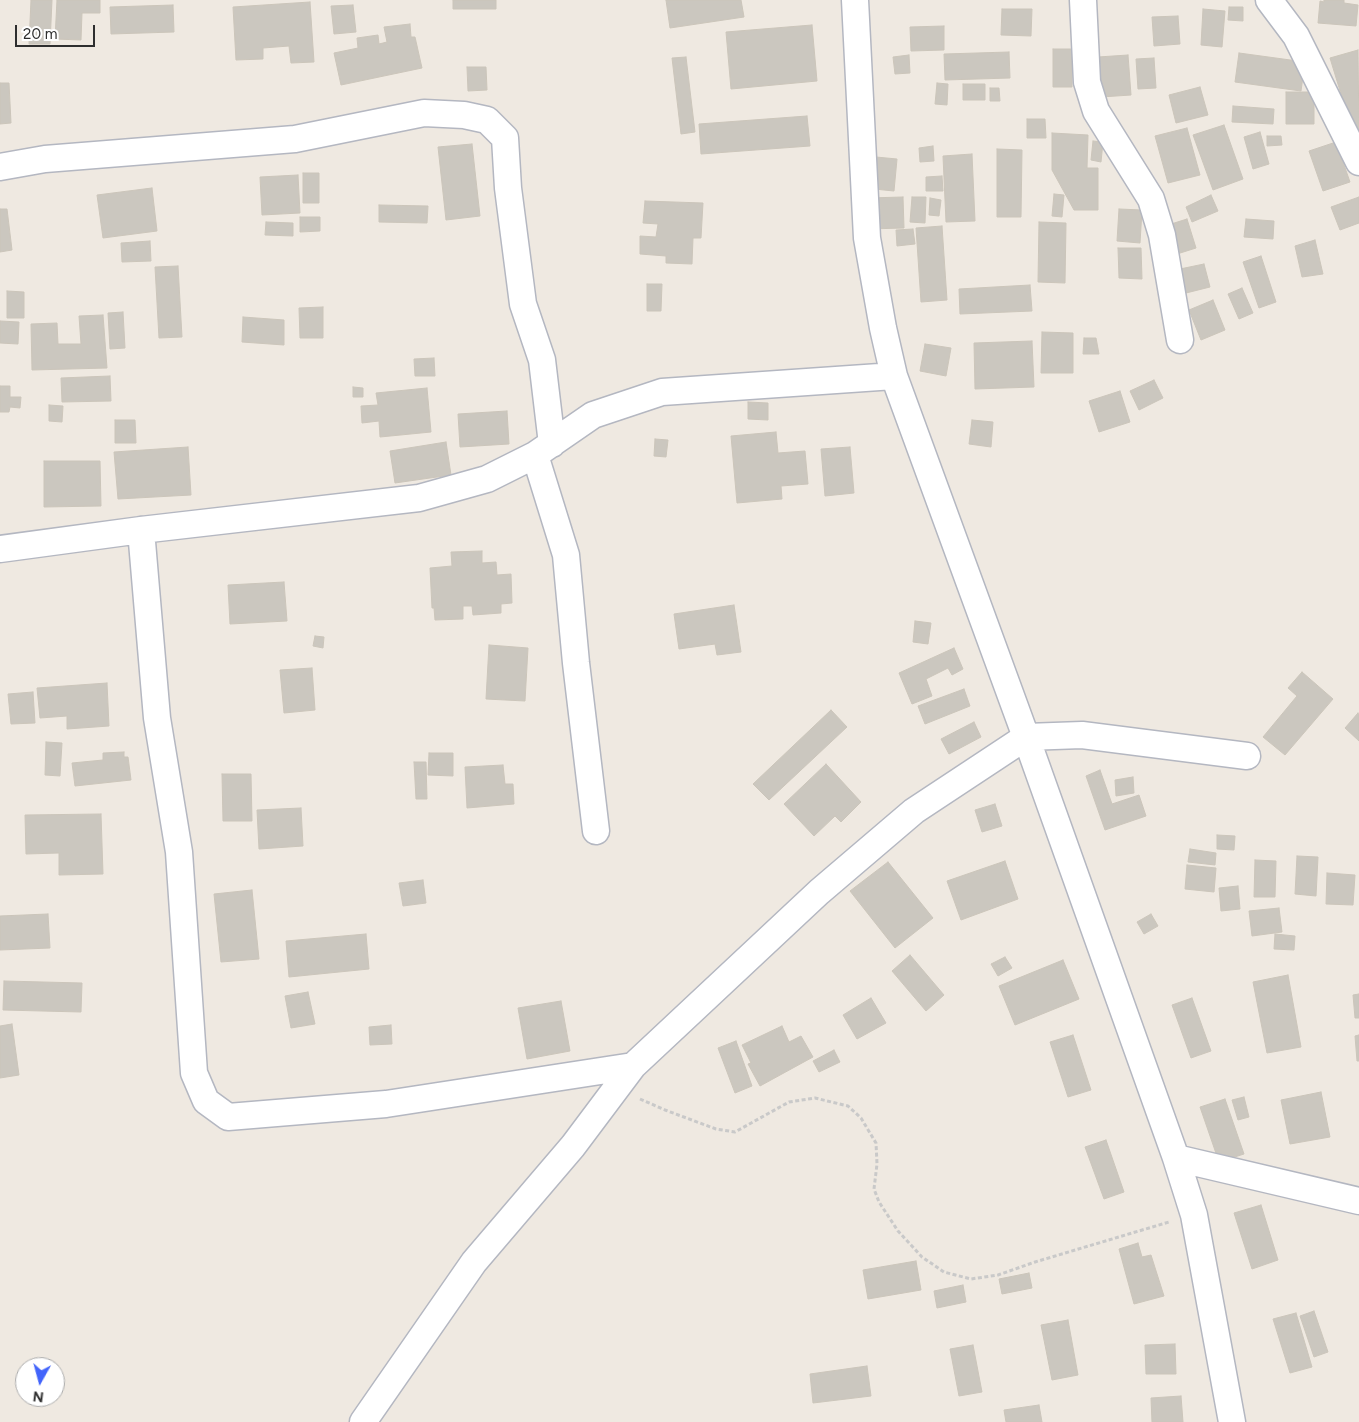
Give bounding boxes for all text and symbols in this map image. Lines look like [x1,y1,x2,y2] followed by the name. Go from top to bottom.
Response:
[18,15,98,47] scale bar
[23,25,57,43] text: 20 m
[15,1357,65,1407] north arrow
[32,1387,45,1405] text: N

